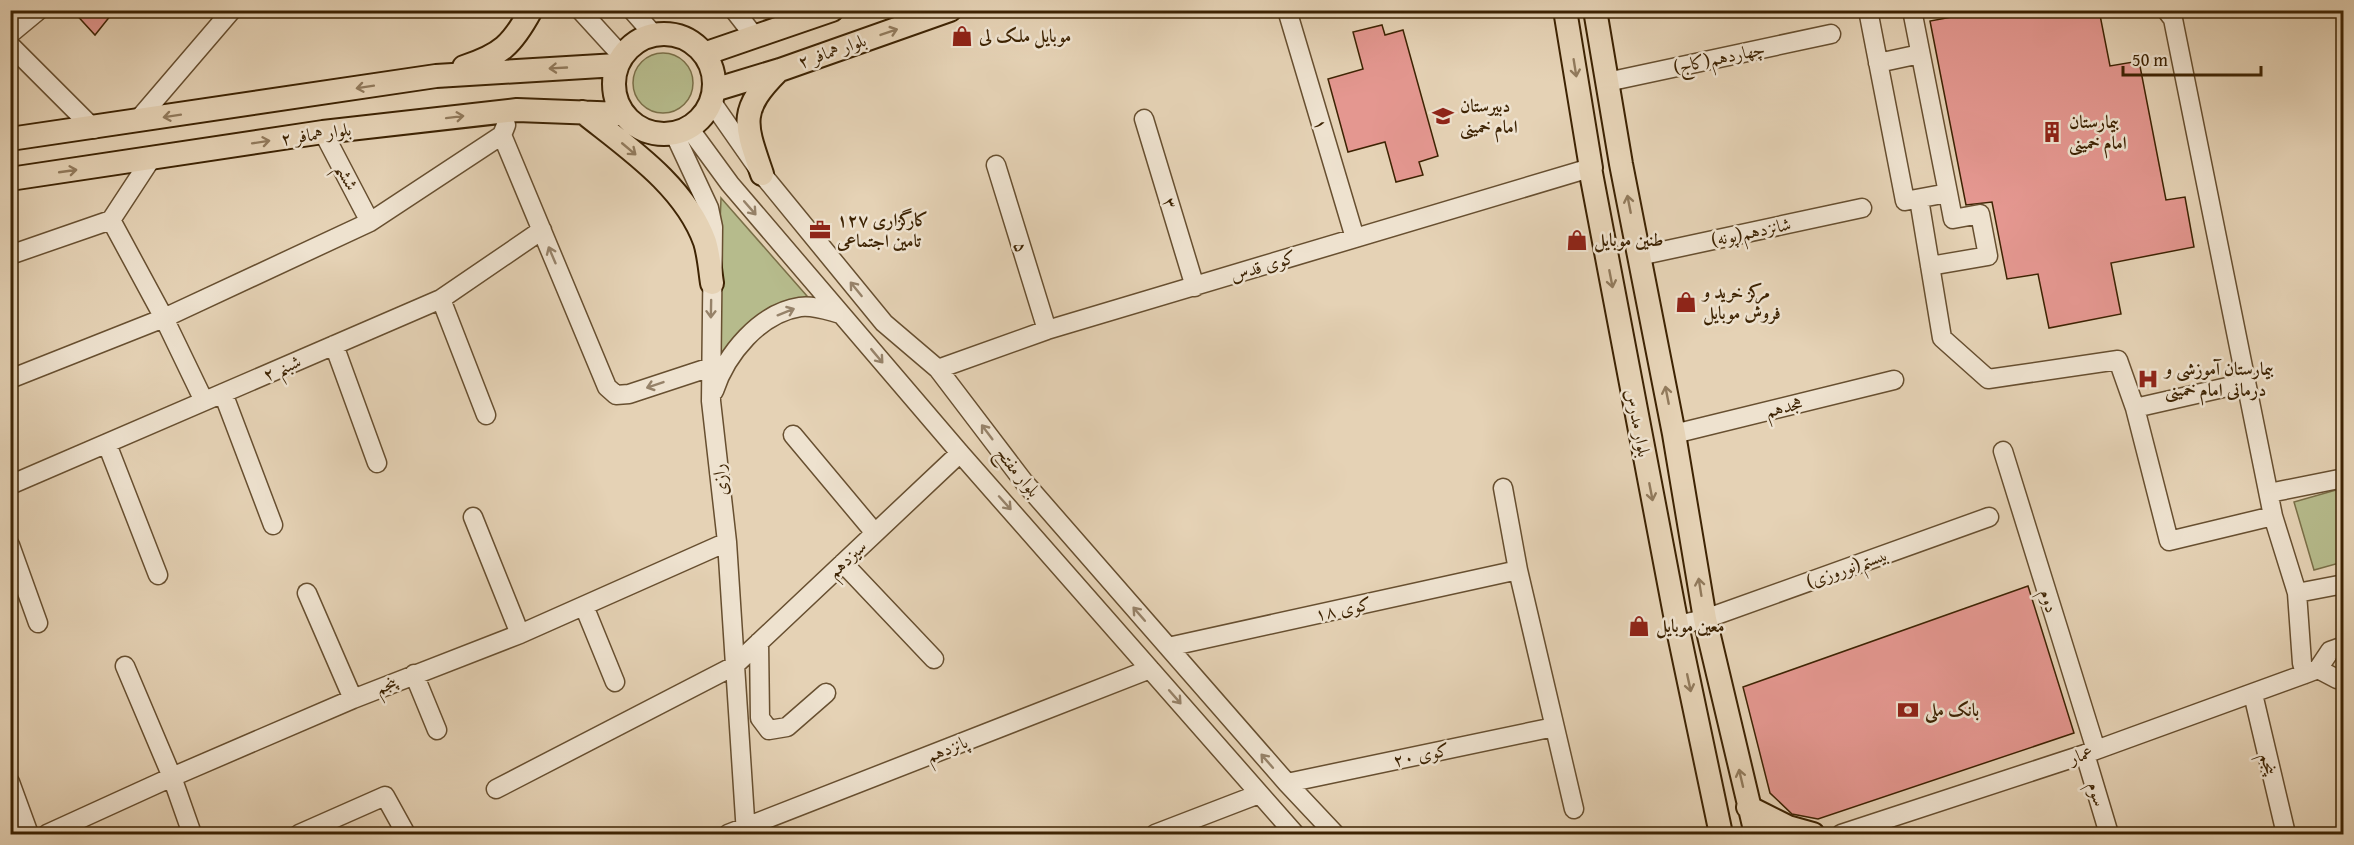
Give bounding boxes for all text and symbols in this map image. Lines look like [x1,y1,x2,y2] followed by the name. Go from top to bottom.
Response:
[978,22,1071,49] place label: موبایل ملک لی
[950,24,974,48] shop icon: موبایل ملک لی
[879,25,898,36] one-way arrow
[794,26,870,75] street label: بلوار همافر ۲
[1671,35,1768,84] street label: چهاردهم(کاج)
[2123,39,2261,77] scale bar
[2132,46,2168,73] text: 50 m
[1570,58,1581,78] one-way arrow
[549,63,569,74] one-way arrow
[355,81,375,92] one-way arrow
[1460,92,1518,143] place label: دبیرستان امام خمینی
[1431,104,1455,128] school or university icon: دبیرستان امام خمینی
[2069,108,2127,159] place label: بیمارستان امام خمینی
[162,111,182,122] one-way arrow
[444,111,464,122] one-way arrow
[279,115,353,152] street label: بلوار همافر ۲
[1307,115,1336,133] street label: ۱
[2040,120,2064,144] building icon: بیمارستان امام خمینی
[251,136,271,147] one-way arrow
[621,142,636,156] one-way arrow
[325,158,366,197] street label: ششم
[58,165,78,176] one-way arrow
[1156,194,1185,212] street label: ۳
[1623,195,1634,214] one-way arrow
[743,200,757,215] one-way arrow
[836,206,928,254] place label: کارگزاری ۱۲۷ تامین اجتماعی
[1708,210,1794,257] street label: شانزدهم(پونه)
[808,218,832,242] office icon: کارگزاری ۱۲۷ تامین اجتماعی
[1594,226,1664,253] place label: طنین موبایل
[1565,228,1589,252] shop icon: طنین موبایل
[1007,238,1036,256] street label: ۵
[1227,243,1299,288] street label: کوی قدس
[546,246,557,265] one-way arrow
[1606,269,1617,289] one-way arrow
[1701,278,1781,326] place label: مرکز خرید و فروش موبایل
[849,281,862,297] one-way arrow
[1674,290,1698,314] shop icon: مرکز خرید و فروش موبایل
[706,299,717,319] one-way arrow
[777,306,795,317] one-way arrow
[258,347,307,392] street label: شبنم ۲
[870,348,884,363] one-way arrow
[2163,355,2273,406] place label: بیمارستان آموزشی و درمانی امام خمینی
[2136,367,2160,391] hospital icon: بیمارستان آموزشی و درمانی امام خمینی
[646,381,665,392] one-way arrow
[1619,386,1658,460] street label: بلوار مدرس
[1661,386,1672,405] one-way arrow
[1762,389,1806,428] street label: هجدهم
[980,425,993,441] one-way arrow
[987,440,1047,505] street label: بلوار مفتح
[704,463,735,497] street label: رازی
[1646,481,1657,501] one-way arrow
[998,495,1012,510] one-way arrow
[821,533,875,587] street label: سیزدهم
[1802,540,1893,600] street label: بیستم(نوروزی)
[1694,578,1705,598] one-way arrow
[2030,586,2066,617] street label: دوم
[1312,589,1374,628] street label: کوی ۱۸
[1132,607,1146,622] one-way arrow
[1656,612,1725,639] place label: معین موبایل
[1627,614,1651,638] shop icon: معین موبایل
[371,667,404,705] street label: پنجم
[1684,673,1695,692] one-way arrow
[1168,689,1182,704] one-way arrow
[1924,696,1979,724] place label: بانک ملی
[1896,698,1920,722] bank icon: بانک ملی
[922,727,975,773] street label: پانزدهم
[1390,735,1452,774] street label: کوی ۲۰
[2063,738,2097,772] street label: عمار
[2250,750,2285,779] street label: پنجم
[1260,753,1274,768] one-way arrow
[1735,768,1747,787] one-way arrow
[2078,778,2114,810] street label: سوم

